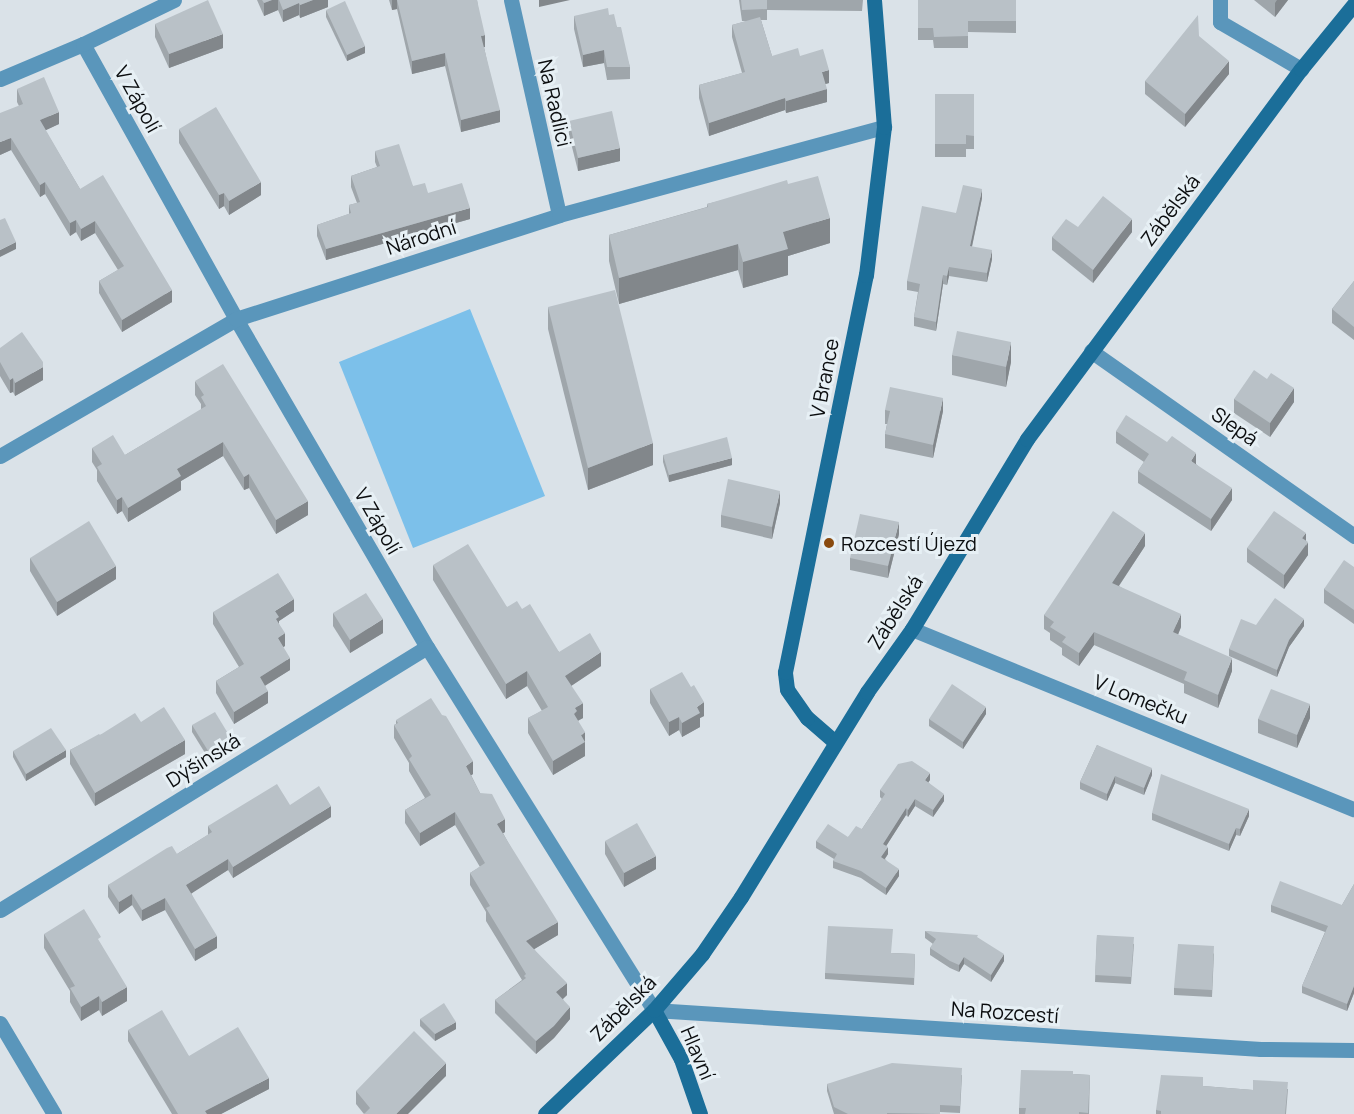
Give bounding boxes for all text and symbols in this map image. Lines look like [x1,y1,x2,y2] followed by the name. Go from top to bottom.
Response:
[533,57,577,149] street label: Na Radlici
[110,61,166,137] street label: V Zápolí
[1135,170,1205,250] street label: Zábělská
[383,214,459,260] street label: Národní
[805,336,843,420] street label: V Brance
[1207,401,1263,451] street label: Slepá
[349,484,407,558] street label: V Zápolí
[841,531,977,555] place label: Rozcestí Újezd
[822,536,836,550] marker: Rozcestí Újezd
[862,571,928,653] street label: Zábělská
[1090,669,1192,729] street label: V Lomečku
[162,728,244,792] street label: Dýšinská
[585,970,661,1046] street label: Zábělská
[950,996,1060,1028] street label: Na Rozcestí
[676,1023,720,1083] street label: Hlavní

